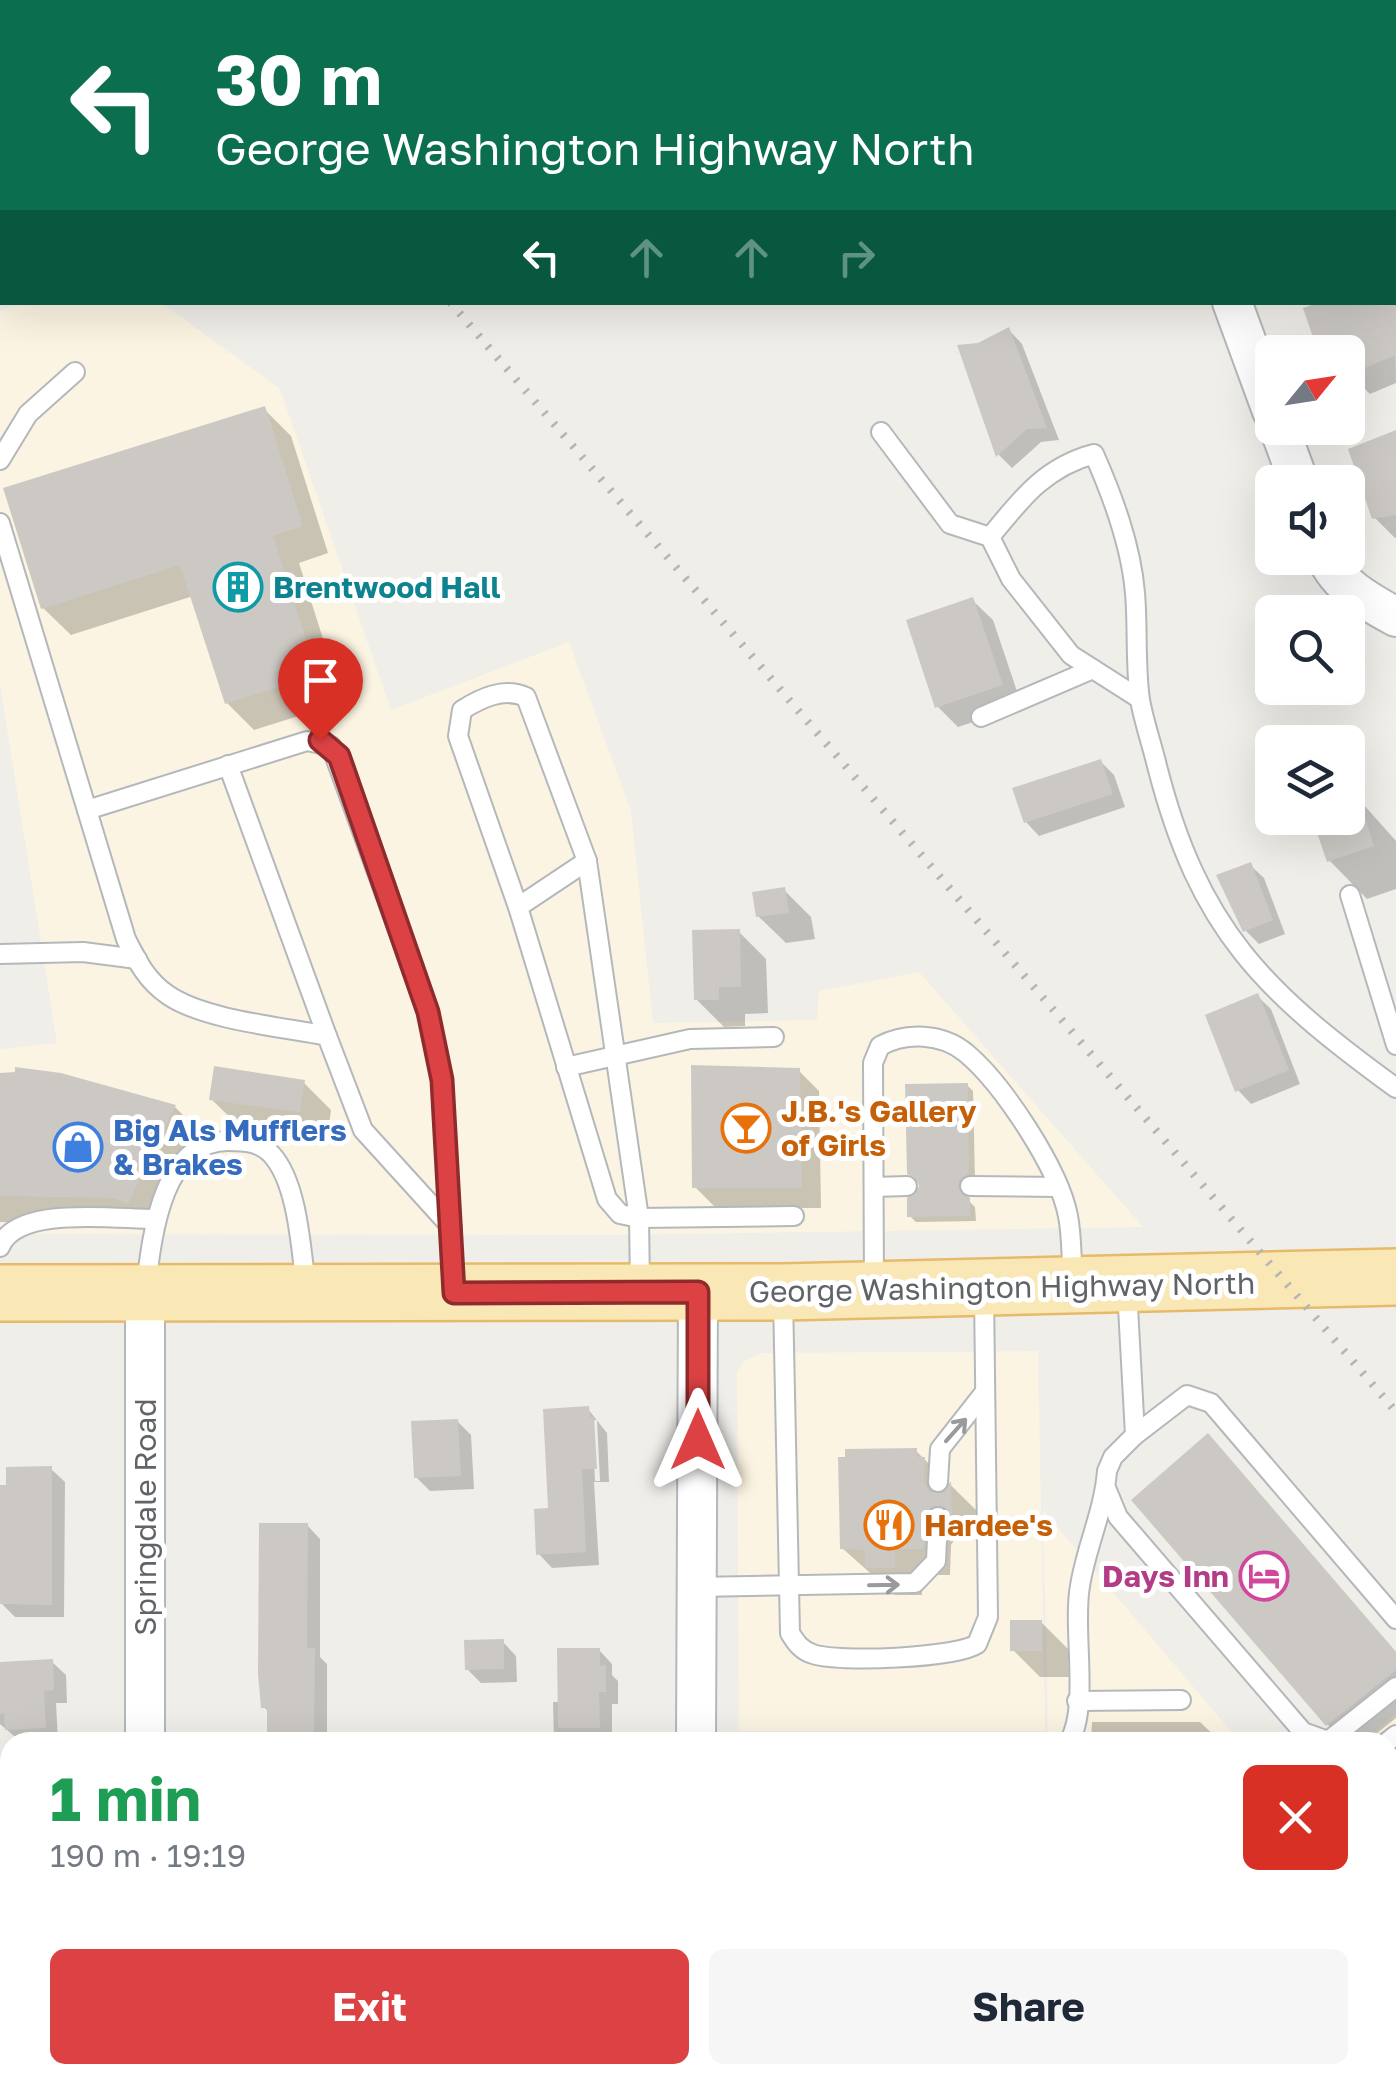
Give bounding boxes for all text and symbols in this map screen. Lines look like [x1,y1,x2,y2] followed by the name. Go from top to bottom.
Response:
[215,36,382,120] text: 30 m
[50,40,180,170] icon: left
[215,121,975,175] text: George Washington Highway North
[514,230,569,285] icon: left
[619,230,674,285] icon: ahead
[724,230,779,285] icon: ahead
[829,230,884,285] icon: right
[1255,335,1365,445] north arrow
[1255,335,1365,835] map controls
[1255,465,1365,575] button: sound
[212,561,264,613] building icon: Brentwood Hall
[273,569,501,605] place label: Brentwood Hall
[1255,595,1365,705] button: search
[278,638,363,741] pin
[293,653,348,708] icon: arrive
[1255,725,1365,835] button: layers
[781,1093,976,1163] place label: J.B.'s Gallery of Girls
[720,1102,772,1154] bar icon: J.B.'s Gallery of Girls
[113,1112,347,1182] place label: Big Als Mufflers & Brakes
[52,1121,104,1173] shop icon: Big Als Mufflers & Brakes
[749,1265,1255,1309] street label: George Washington Highway North
[646,1388,750,1492] position arrow
[127,1398,163,1636] street label: Springdale Road
[944,1418,967,1443] one-way arrow
[863,1499,915,1551] restaurant icon: Hardee's
[924,1507,1053,1543] place label: Hardee's
[1238,1550,1290,1602] hotel icon: Days Inn
[1102,1558,1229,1594] place label: Days Inn
[867,1576,899,1595] one-way arrow
[50,1762,201,1834] text: 1 min
[1243,1765,1348,1870] button: close
[50,1836,246,1874] text: 190 m · 19:19
[50,1949,689,2064] button: Exit
[709,1949,1348,2064] button: Share

